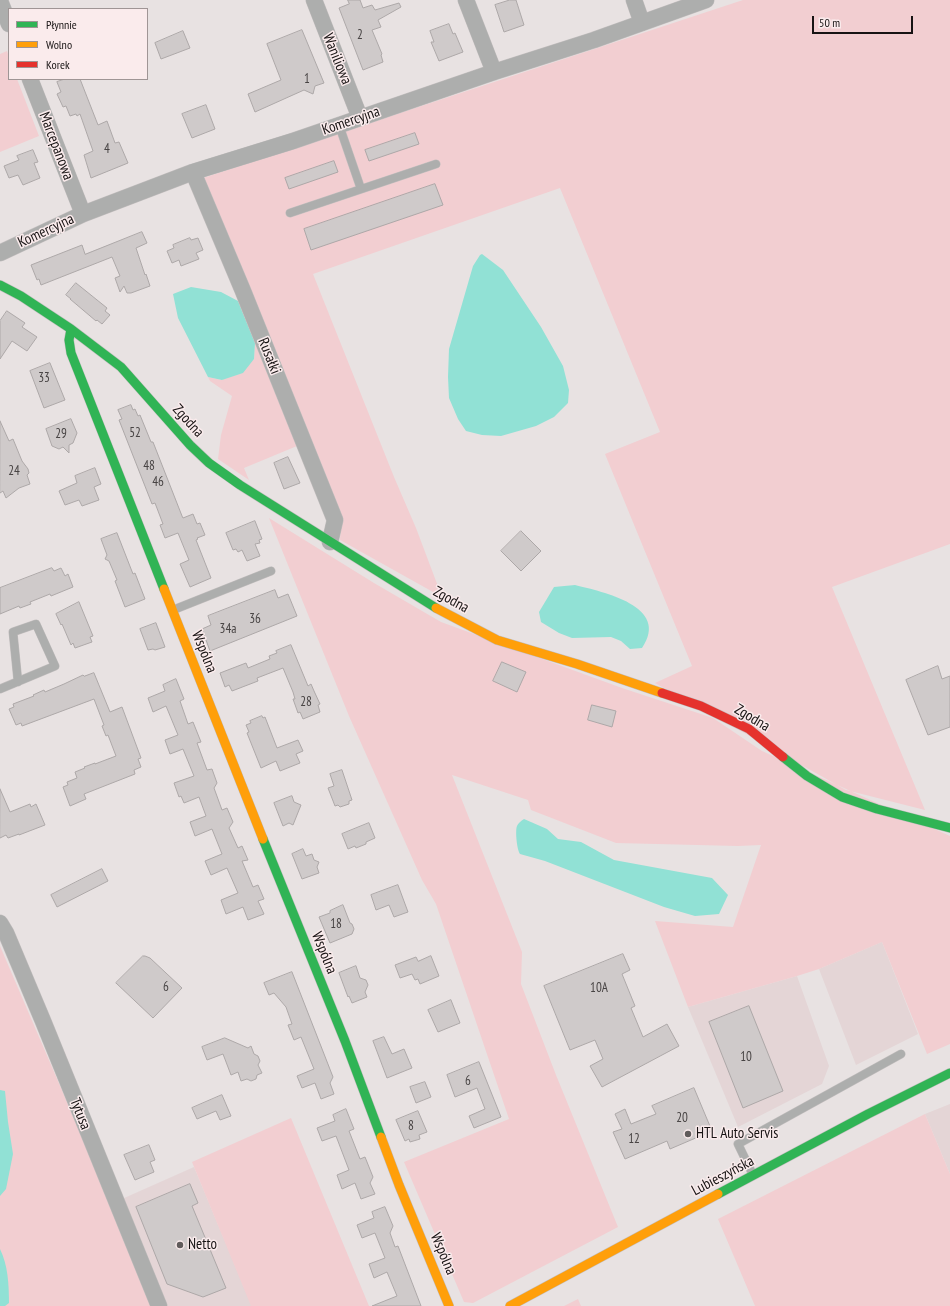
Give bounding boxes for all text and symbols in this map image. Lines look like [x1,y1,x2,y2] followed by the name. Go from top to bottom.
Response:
[8,8,148,80] legend
[814,8,915,34] scale bar
[819,15,840,30] text: 50 m
[46,17,77,32] text: Płynnie
[357,27,363,43] house number: 2
[319,31,355,87] street label: Waniliowa
[46,37,72,52] text: Wolno
[46,57,70,72] text: Korek
[304,71,310,87] house number: 1
[320,103,382,139] street label: Komercyjna
[35,110,77,182] street label: Marcepanowa
[104,141,110,157] house number: 4
[15,210,77,252] street label: Komercyjna
[254,335,284,377] street label: Rusałki
[38,370,50,386] house number: 33
[169,401,207,441] street label: Zgodna
[129,425,141,441] house number: 52
[55,426,67,442] house number: 29
[143,458,155,474] house number: 48
[8,463,20,479] house number: 24
[152,474,164,490] house number: 46
[430,583,472,617] street label: Zgodna
[249,611,261,627] house number: 36
[220,621,236,637] house number: 34a
[187,628,221,676] street label: Wspólna
[300,694,312,710] house number: 28
[731,700,773,736] street label: Zgodna
[330,916,342,932] house number: 18
[307,929,341,977] street label: Wspólna
[163,979,169,995] house number: 6
[590,980,608,996] house number: 10A
[740,1049,752,1065] house number: 10
[465,1073,471,1089] house number: 6
[66,1096,94,1132] street label: Tytusa
[676,1110,688,1126] house number: 20
[408,1118,414,1134] house number: 8
[696,1125,778,1143] place label: HTL Auto Servis
[683,1129,693,1139] marker: HTL Auto Servis
[628,1131,640,1147] house number: 12
[689,1152,757,1200] street label: Lubieszyńska
[426,1230,460,1278] street label: Wspólna
[188,1236,217,1254] place label: Netto
[175,1240,185,1250] marker: Netto

